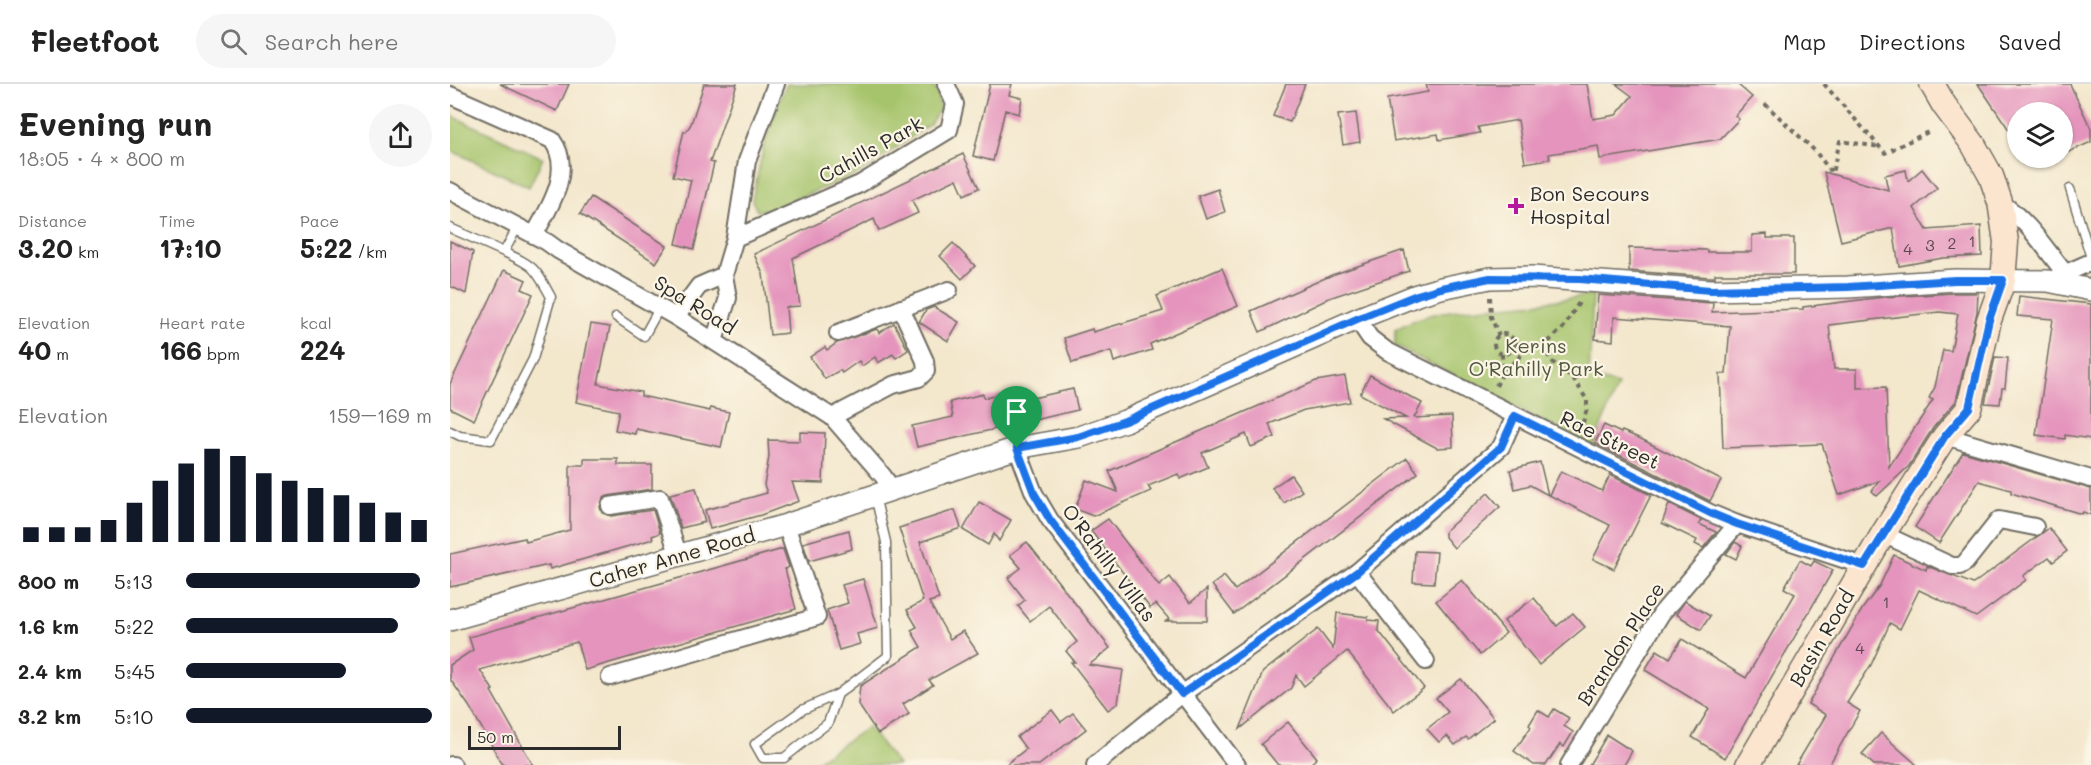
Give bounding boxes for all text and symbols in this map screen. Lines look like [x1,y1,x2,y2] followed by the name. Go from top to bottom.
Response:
[196,14,616,68] search box
[30,23,160,59] text: Fleetfoot
[217,25,250,58] icon: search
[265,27,399,56] text: Search here
[1783,28,1826,55] text: Map
[1859,28,1966,55] text: Directions
[1999,28,2061,55] text: Saved
[18,101,212,144] text: Evening run
[2007,102,2073,168] map controls
[2007,102,2073,168] button: layers
[369,104,432,167] button: share
[814,110,927,189] street label: Cahills Park
[18,145,185,171] text: 18:05 · 4 × 800 m
[1530,180,1650,229] place label: Bon Secours Hospital
[1507,197,1525,215] marker: Bon Secours Hospital
[18,210,87,231] text: Distance
[159,210,195,231] text: Time
[300,210,339,231] text: Pace
[1968,230,1976,251] house number: 1
[18,231,73,265] text: 3.20
[159,231,221,265] text: 17:10
[300,231,353,265] text: 5:22
[1948,232,1956,253] house number: 2
[1925,234,1935,255] house number: 3
[1903,238,1913,259] house number: 4
[73,241,99,262] text: km
[353,241,387,262] text: /km
[650,269,742,340] street label: Spa Road
[18,312,90,333] text: Elevation
[159,312,245,333] text: Heart rate
[300,312,332,333] text: kcal
[1468,332,1604,381] park label: Kerins O'Rahilly Park
[18,333,51,367] text: 40
[159,333,202,367] text: 166
[300,333,346,367] text: 224
[51,343,69,364] text: m
[202,343,240,364] text: bpm
[991,386,1042,448] pin
[1000,395,1033,428] icon: arrive
[18,402,108,428] text: Elevation
[328,402,432,428] text: 159–169 m
[1556,404,1665,474] street label: Rae Street
[1057,498,1163,627] street label: O'Rahilly Villas
[586,521,758,593] street label: Caher Anne Road
[18,568,79,594] text: 800 m
[114,568,153,594] text: 5:13
[1571,577,1670,710] street label: Brandon Place
[1783,584,1859,691] street label: Basin Road
[1882,591,1890,612] house number: 1
[18,613,79,639] text: 1.6 km
[114,613,154,639] text: 5:22
[1855,637,1865,658] house number: 4
[18,658,82,684] text: 2.4 km
[114,658,155,684] text: 5:45
[18,703,81,729] text: 3.2 km
[114,703,153,729] text: 5:10
[468,723,621,750] scale bar
[477,726,514,747] text: 50 m

